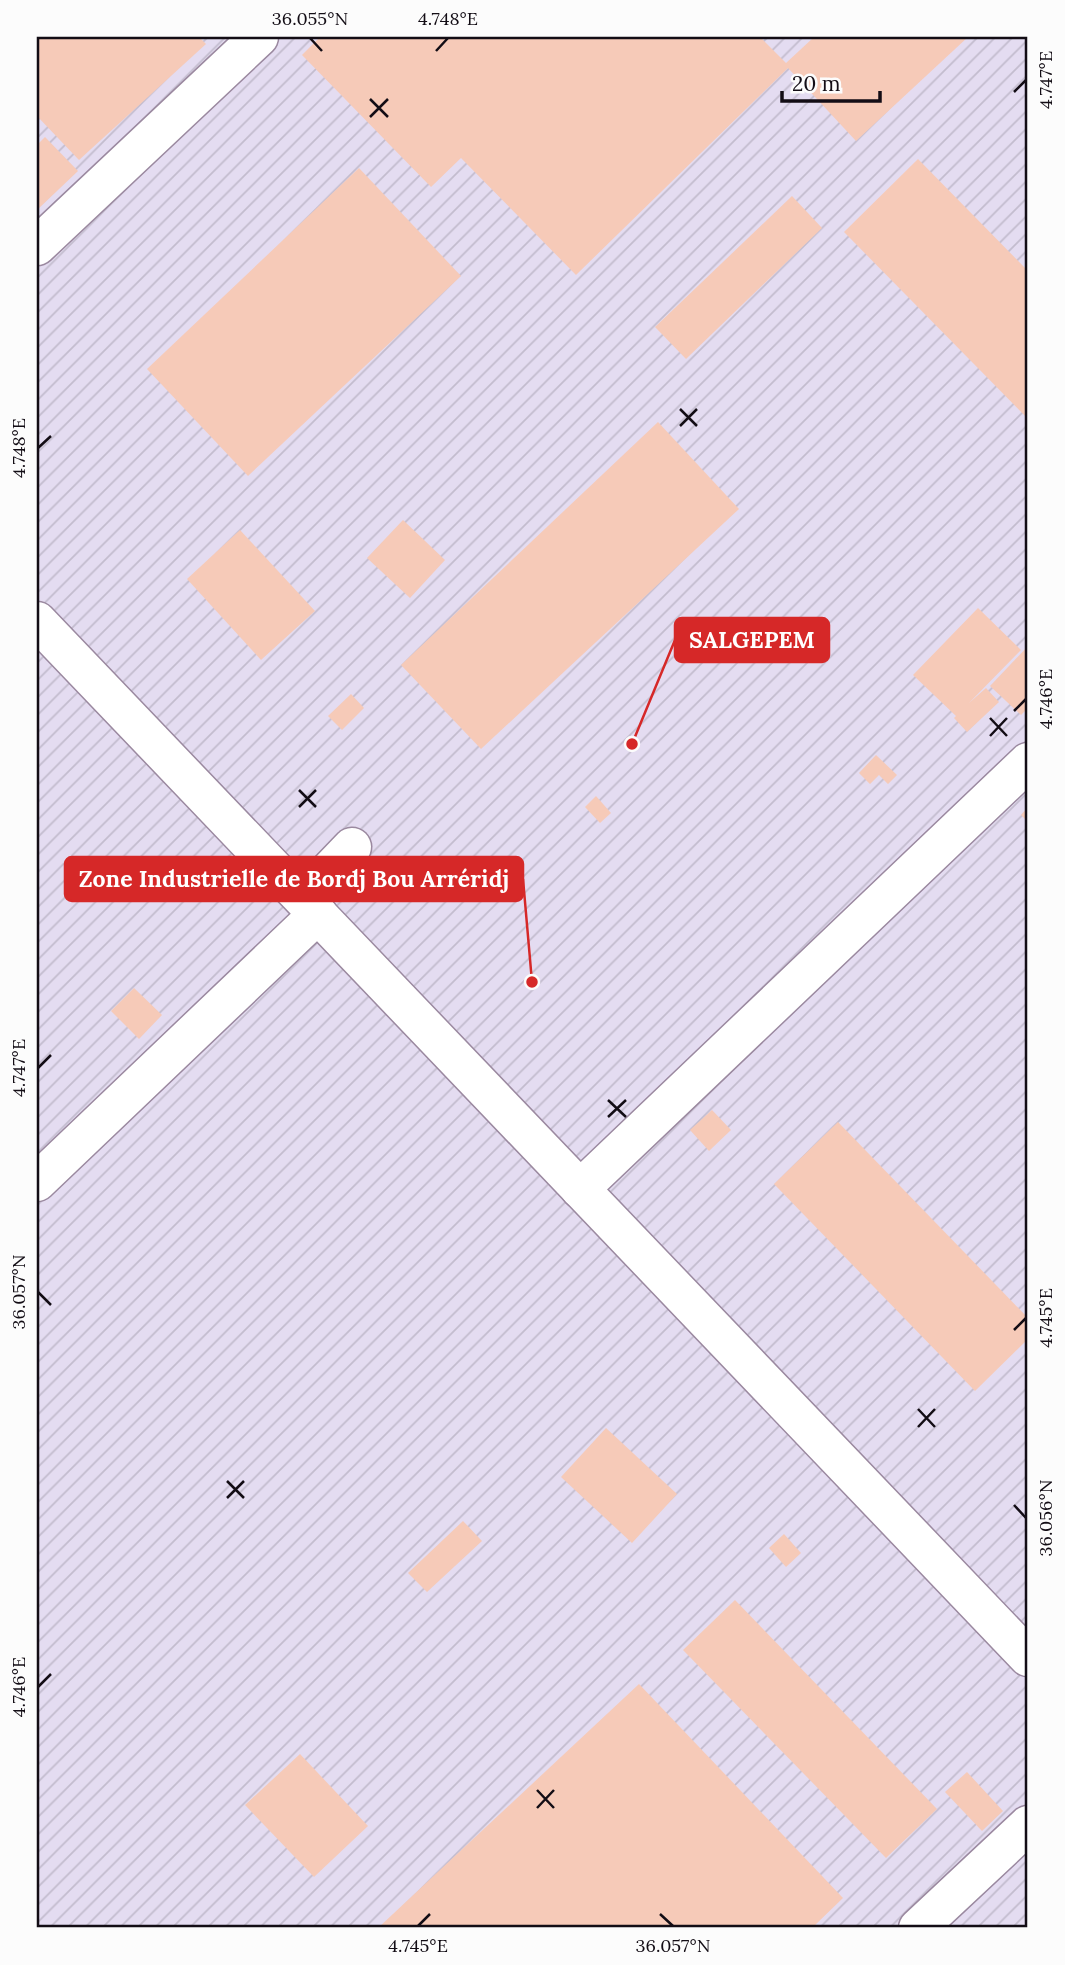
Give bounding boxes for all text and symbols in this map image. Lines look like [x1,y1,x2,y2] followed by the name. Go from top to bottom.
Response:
[272,7,348,30] text: 36.055°N
[418,7,478,30] text: 4.748°E
[1034,51,1057,109] text: 4.747°E
[782,60,880,104] scale bar
[792,70,841,97] text: 20 m
[7,418,30,478] text: 4.748°E
[675,618,829,662] callout: SALGEPEM
[689,625,815,654] text: SALGEPEM
[1034,669,1057,729] text: 4.746°E
[65,857,523,901] callout: Zone Industrielle de Bordj Bou Arréridj
[79,864,509,893] text: Zone Industrielle de Bordj Bou Arréridj
[7,1039,30,1097] text: 4.747°E
[7,1255,30,1329] text: 36.057°N
[1034,1288,1057,1348] text: 4.745°E
[1034,1480,1057,1557] text: 36.056°N
[7,1657,30,1717] text: 4.746°E
[388,1934,448,1957] text: 4.745°E
[636,1934,710,1957] text: 36.057°N

